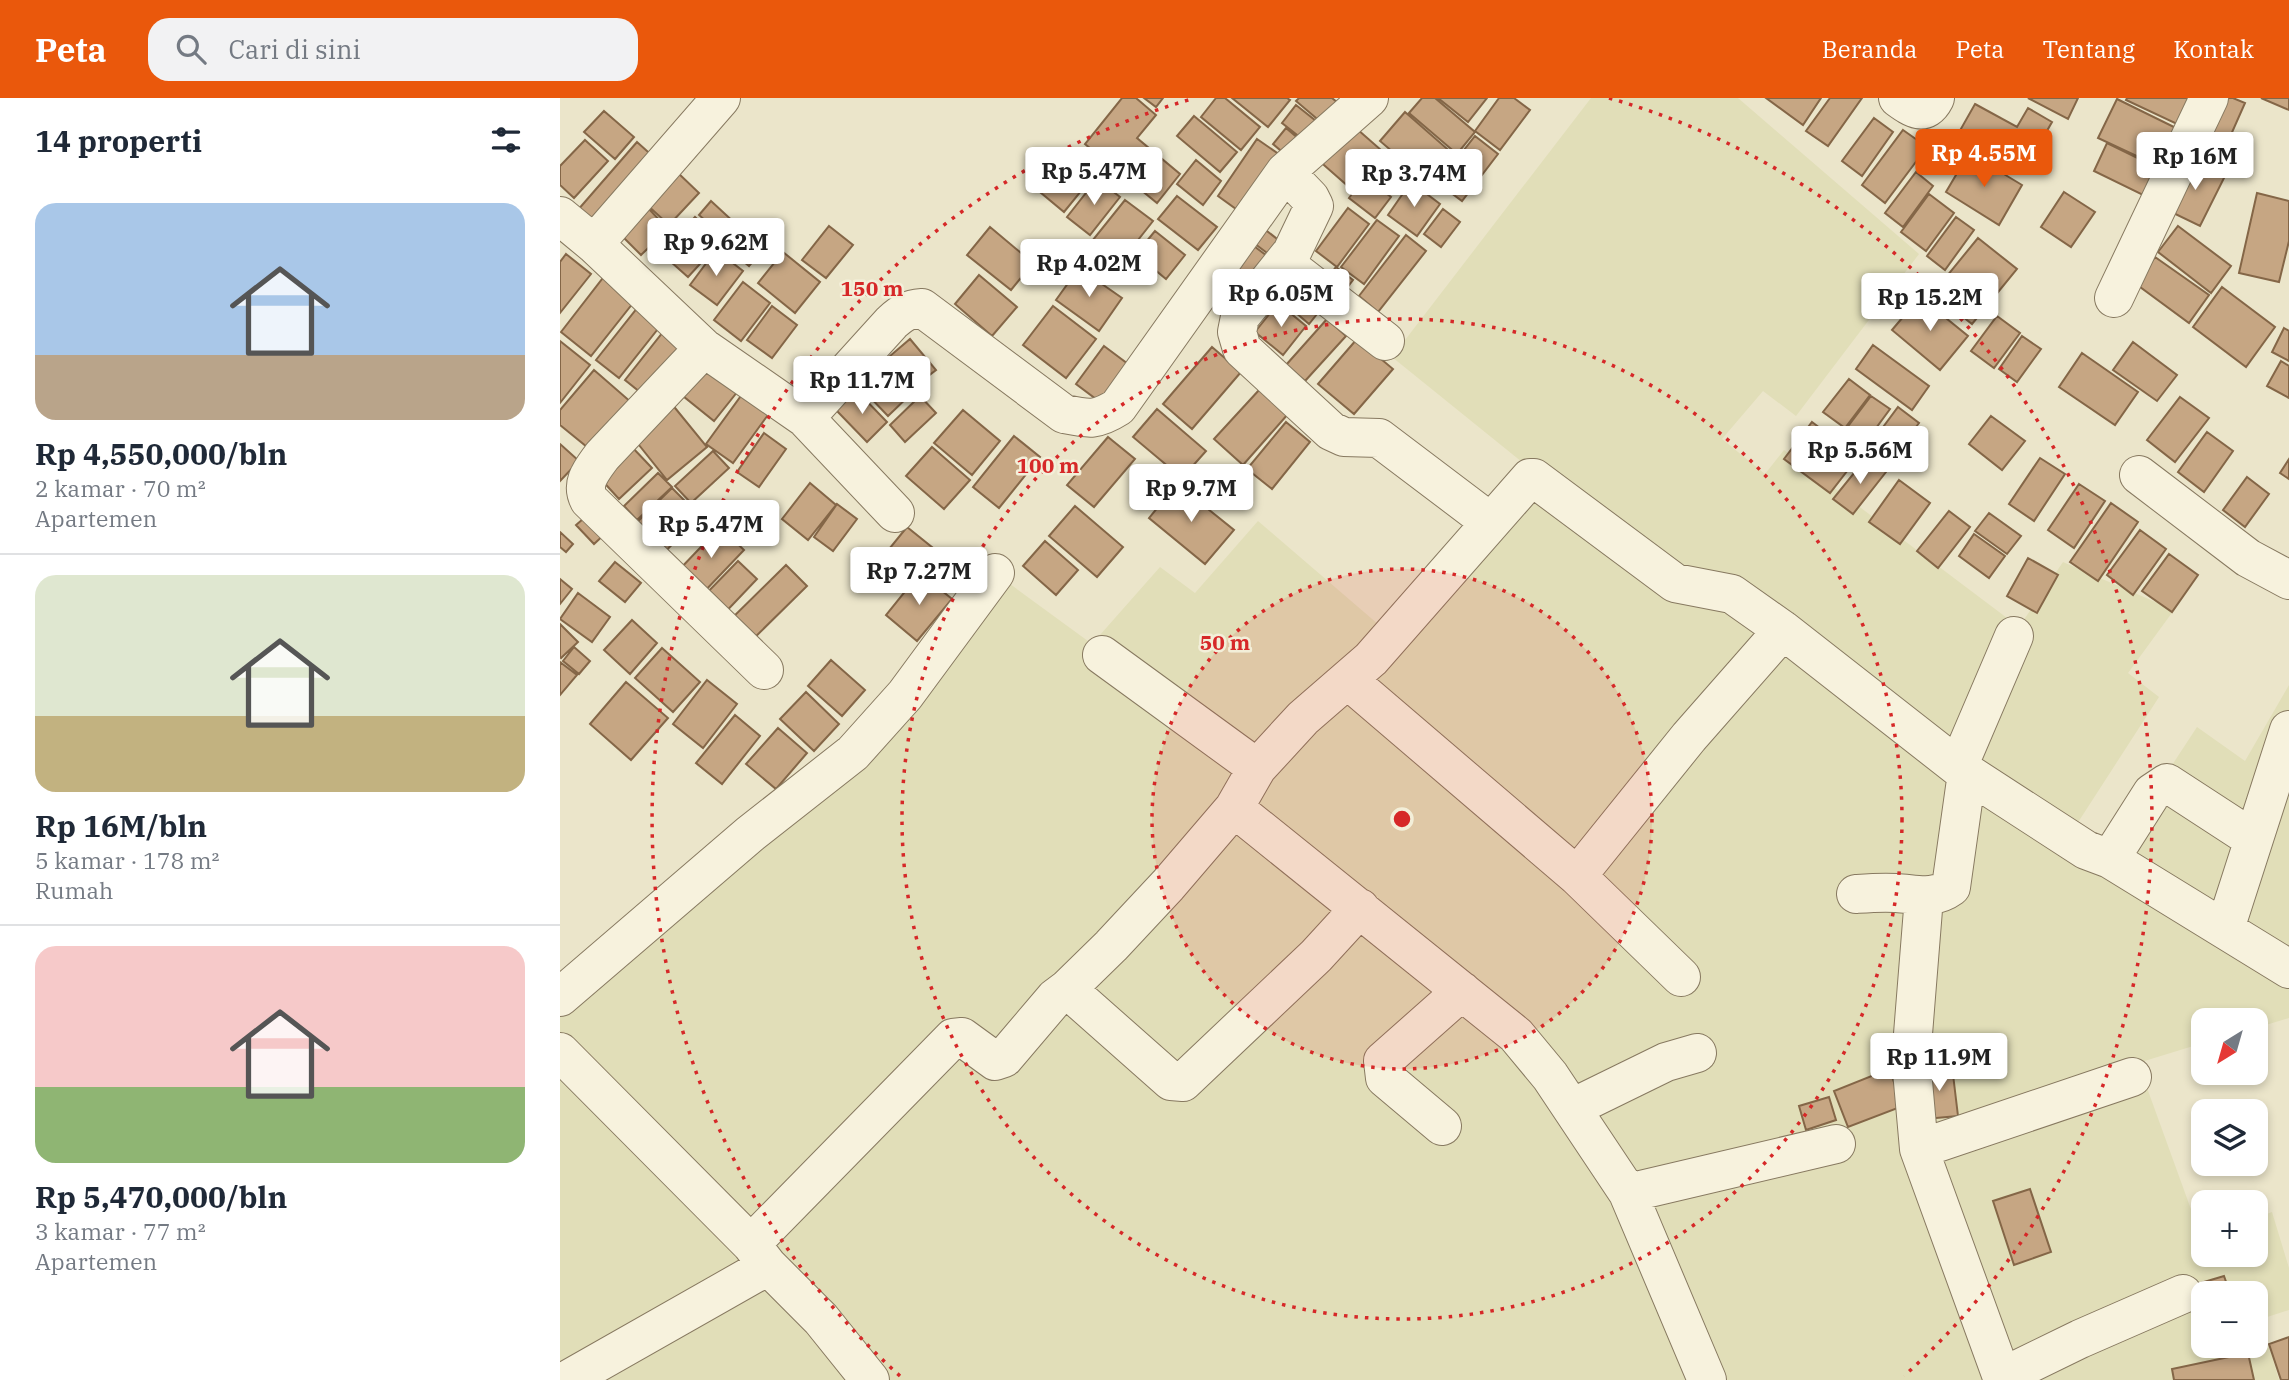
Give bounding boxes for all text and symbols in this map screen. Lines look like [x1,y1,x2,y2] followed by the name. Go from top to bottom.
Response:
[148,18,638,81] search box
[35,28,106,71] text: Peta
[172,30,210,68] icon: search
[228,32,361,66] text: Cari di sini
[1822,33,1917,65] text: Beranda
[1955,33,2004,65] text: Peta
[2042,33,2135,65] text: Tentang
[2173,33,2254,65] text: Kontak
[35,121,202,160] text: 14 properti
[487,121,525,159] icon: filters
[1912,130,2056,189] pin: Rp 4.55M
[2138,132,2252,192] pin: Rp 16M
[1931,137,2037,167] text: Rp 4.55M
[2152,140,2238,170] text: Rp 16M
[1022,148,1166,207] pin: Rp 5.47M
[1342,150,1486,209] pin: Rp 3.74M
[1041,155,1147,185] text: Rp 5.47M
[1361,157,1467,187] text: Rp 3.74M
[644,218,788,278] pin: Rp 9.62M
[663,226,769,256] text: Rp 9.62M
[1017,240,1161,299] pin: Rp 4.02M
[1036,247,1142,277] text: Rp 4.02M
[217,248,343,374] icon: home
[1209,270,1353,329] pin: Rp 6.05M
[840,274,904,302] text: 150 m
[1858,274,2002,333] pin: Rp 15.2M
[1228,277,1334,307] text: Rp 6.05M
[1877,281,1983,311] text: Rp 15.2M
[790,356,934,416] pin: Rp 11.7M
[809,364,915,394] text: Rp 11.7M
[1788,426,1932,486] pin: Rp 5.56M
[35,434,287,473] text: Rp 4,550,000/bln
[1807,434,1913,464] text: Rp 5.56M
[1016,451,1080,479] text: 100 m
[1126,464,1256,524] pin: Rp 9.7M
[1145,472,1237,502] text: Rp 9.7M
[35,473,206,503] text: 2 kamar · 70 m²
[639,500,783,560] pin: Rp 5.47M
[35,503,157,533] text: Apartemen
[658,508,764,538] text: Rp 5.47M
[847,547,991,607] pin: Rp 7.27M
[866,555,972,585] text: Rp 7.27M
[217,620,343,746] icon: home
[1200,628,1250,656] text: 50 m
[35,806,207,845] text: Rp 16M/bln
[1390,807,1414,831] centre of rings
[35,845,220,875] text: 5 kamar · 178 m²
[35,875,113,905] text: Rumah
[217,991,343,1117] icon: home
[2191,1008,2268,1085] north arrow
[2191,1008,2268,1358] map controls
[1867,1034,2011,1093] pin: Rp 11.9M
[1886,1041,1992,1071] text: Rp 11.9M
[2191,1099,2268,1176] button: layers
[35,1177,287,1216] text: Rp 5,470,000/bln
[2191,1190,2268,1267] button: +
[35,1216,206,1246] text: 3 kamar · 77 m²
[35,1246,157,1276] text: Apartemen
[2191,1281,2268,1358] button: −

